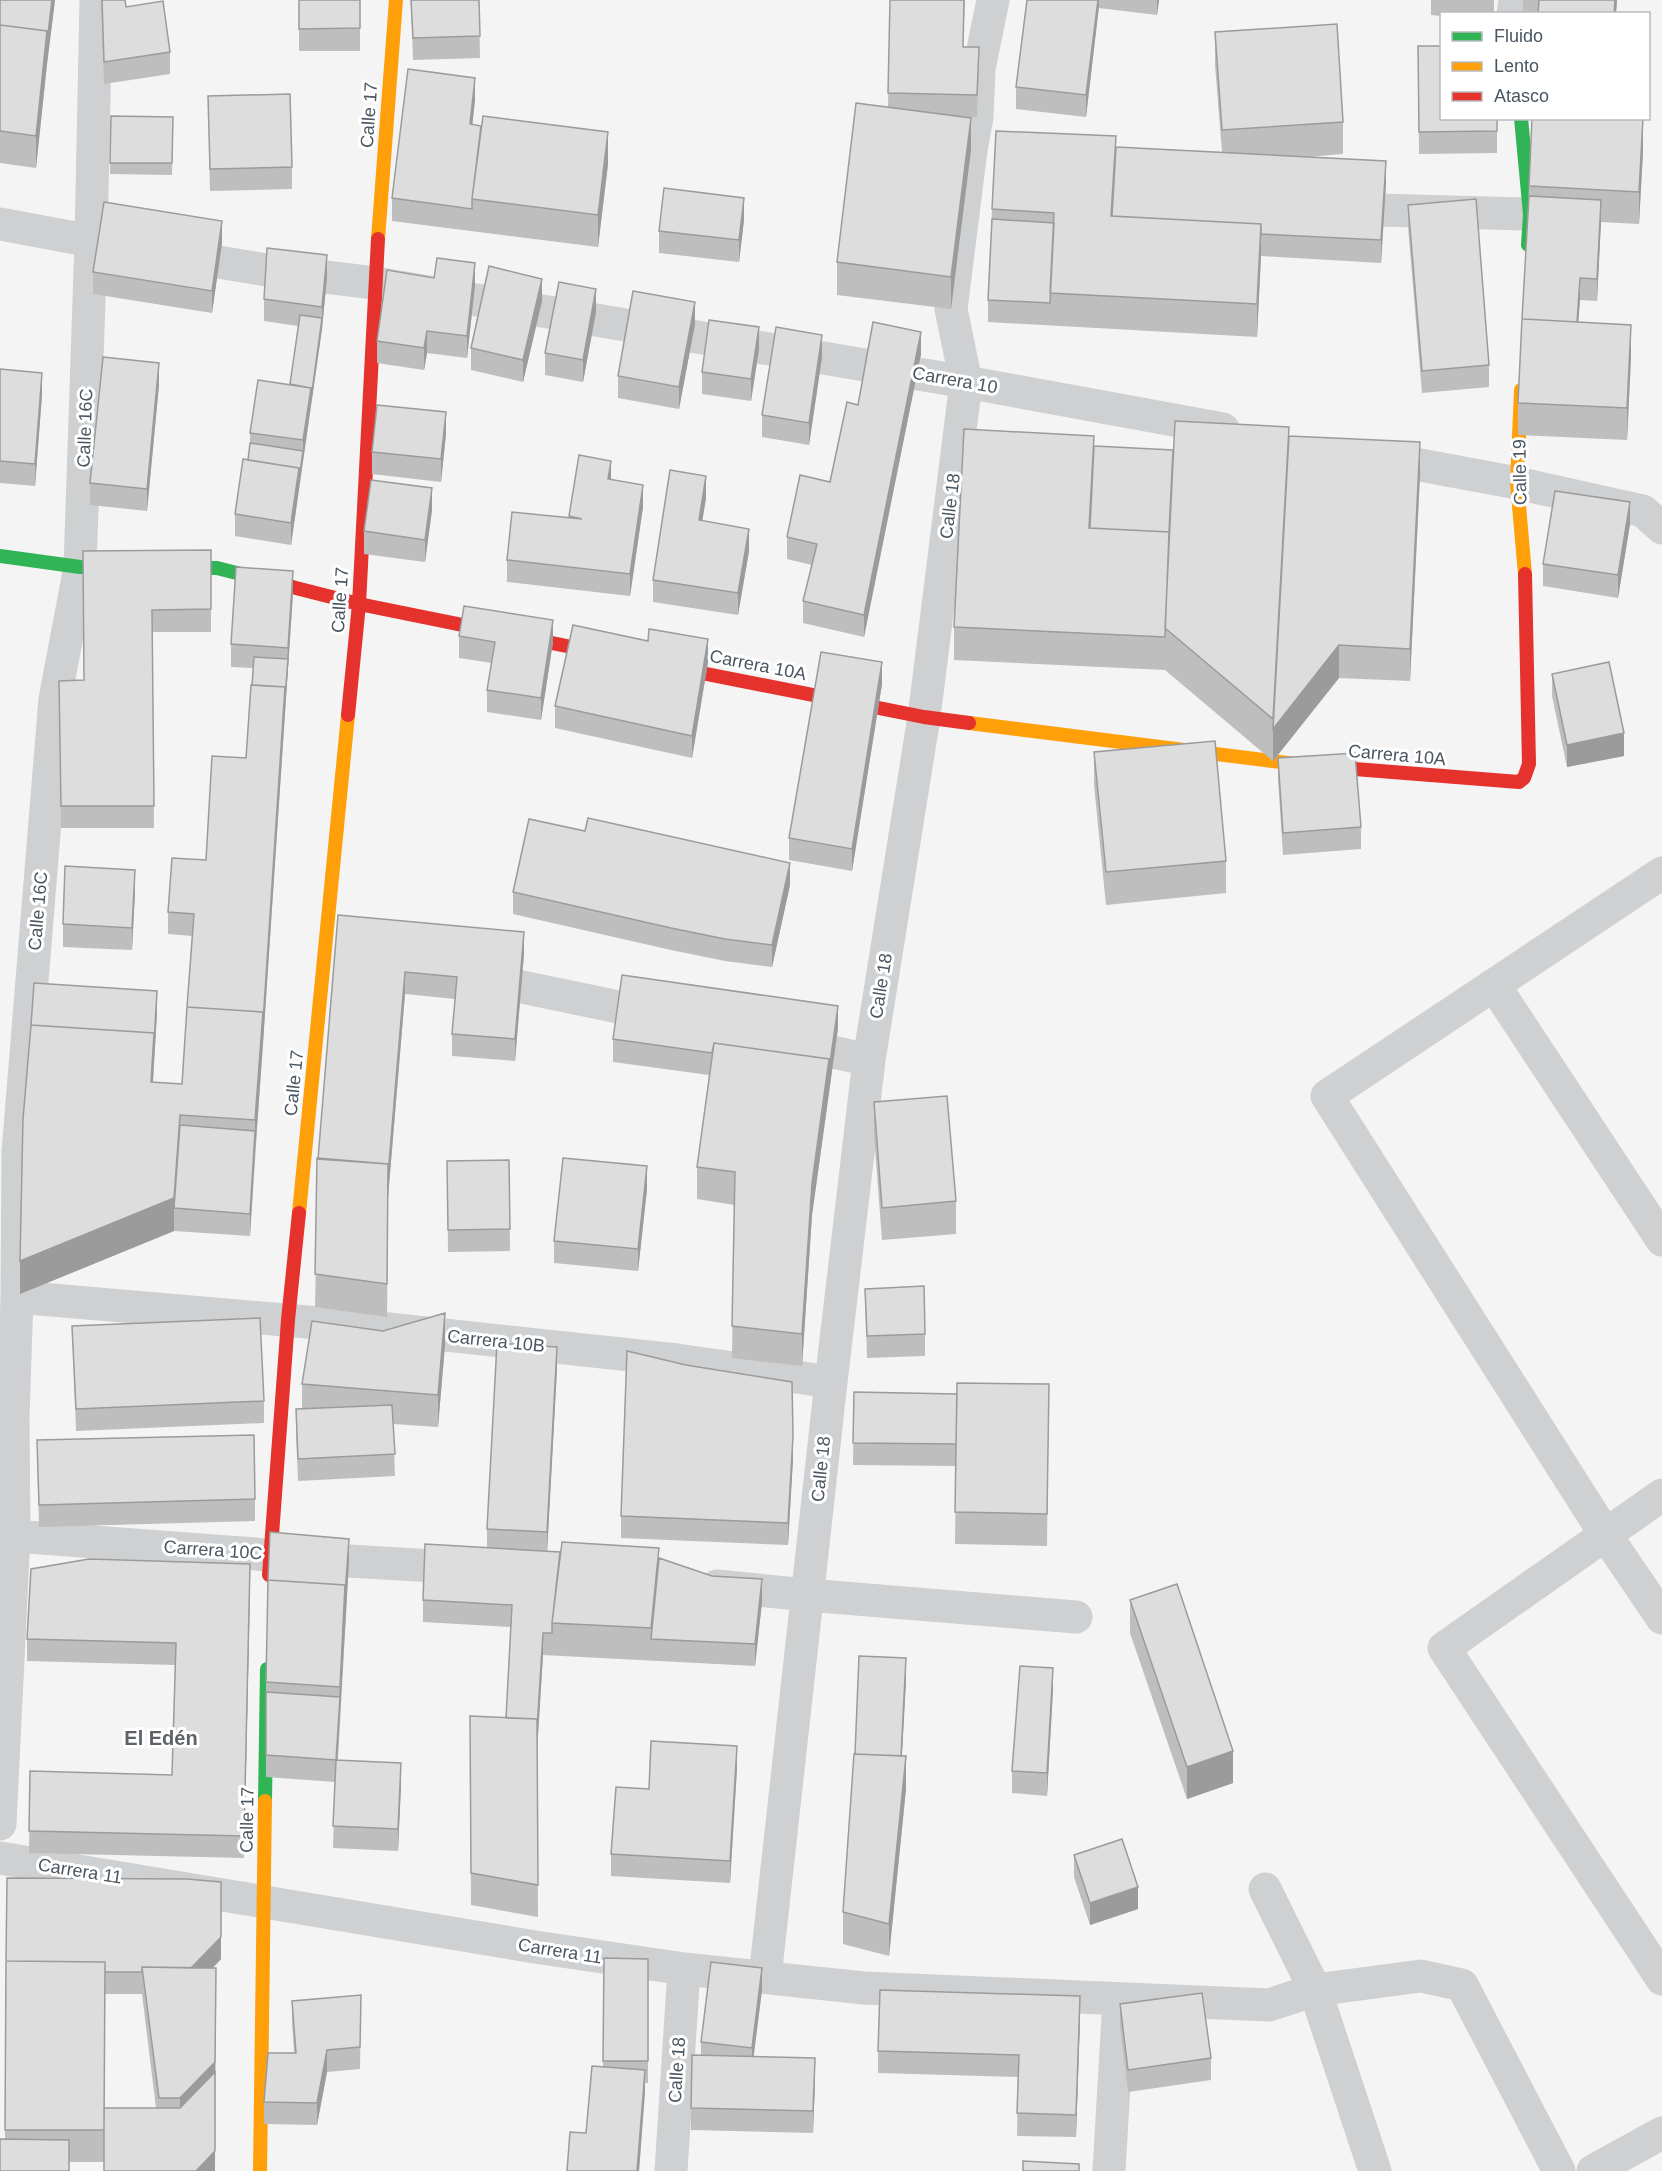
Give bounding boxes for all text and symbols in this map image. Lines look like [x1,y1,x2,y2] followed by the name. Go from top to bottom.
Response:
[1440,12,1650,120] legend
[1494,26,1543,46] text: Fluido
[1494,56,1539,76] text: Lento
[357,81,381,149] street label: Calle 17
[1494,86,1549,106] text: Atasco
[911,363,999,397] street label: Carrera 10
[74,388,96,468] street label: Calle 16C
[1509,439,1531,505] street label: Calle 19
[936,472,964,540] street label: Calle 18
[328,566,352,634] street label: Calle 17
[708,646,808,684] street label: Carrera 10A
[1347,741,1447,769] street label: Carrera 10A
[25,871,51,951] street label: Calle 16C
[866,952,896,1020] street label: Calle 18
[281,1049,307,1117] street label: Calle 17
[446,1326,546,1356] street label: Carrera 10B
[808,1435,834,1503] street label: Calle 18
[163,1537,263,1563] street label: Carrera 10C
[124,1727,198,1749] district label: El Edén
[236,1787,258,1853] street label: Calle 17
[37,1854,123,1888] street label: Carrera 11
[517,1934,603,1968] street label: Carrera 11
[665,2036,689,2104] street label: Calle 18

